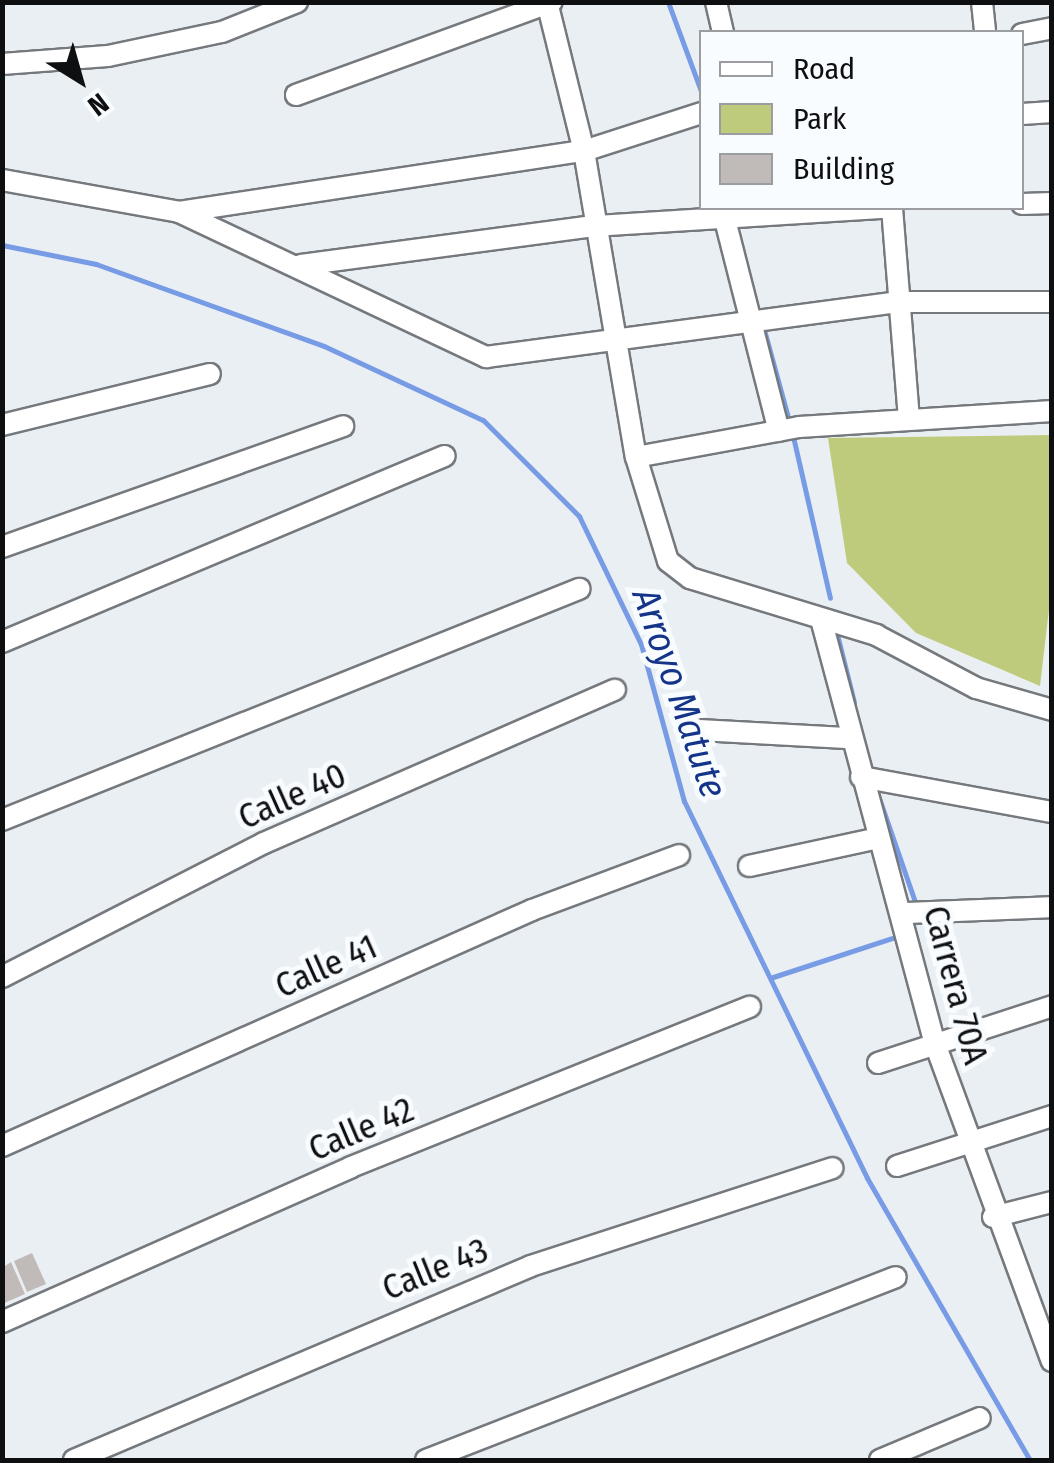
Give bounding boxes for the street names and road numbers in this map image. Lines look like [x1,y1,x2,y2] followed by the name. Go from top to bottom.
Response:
[232,754,352,838] street label: Calle 40
[915,901,997,1069] street label: Carrera 70A
[269,925,383,1007] street label: Calle 41
[302,1088,420,1170] street label: Calle 42
[376,1229,494,1309] street label: Calle 43

